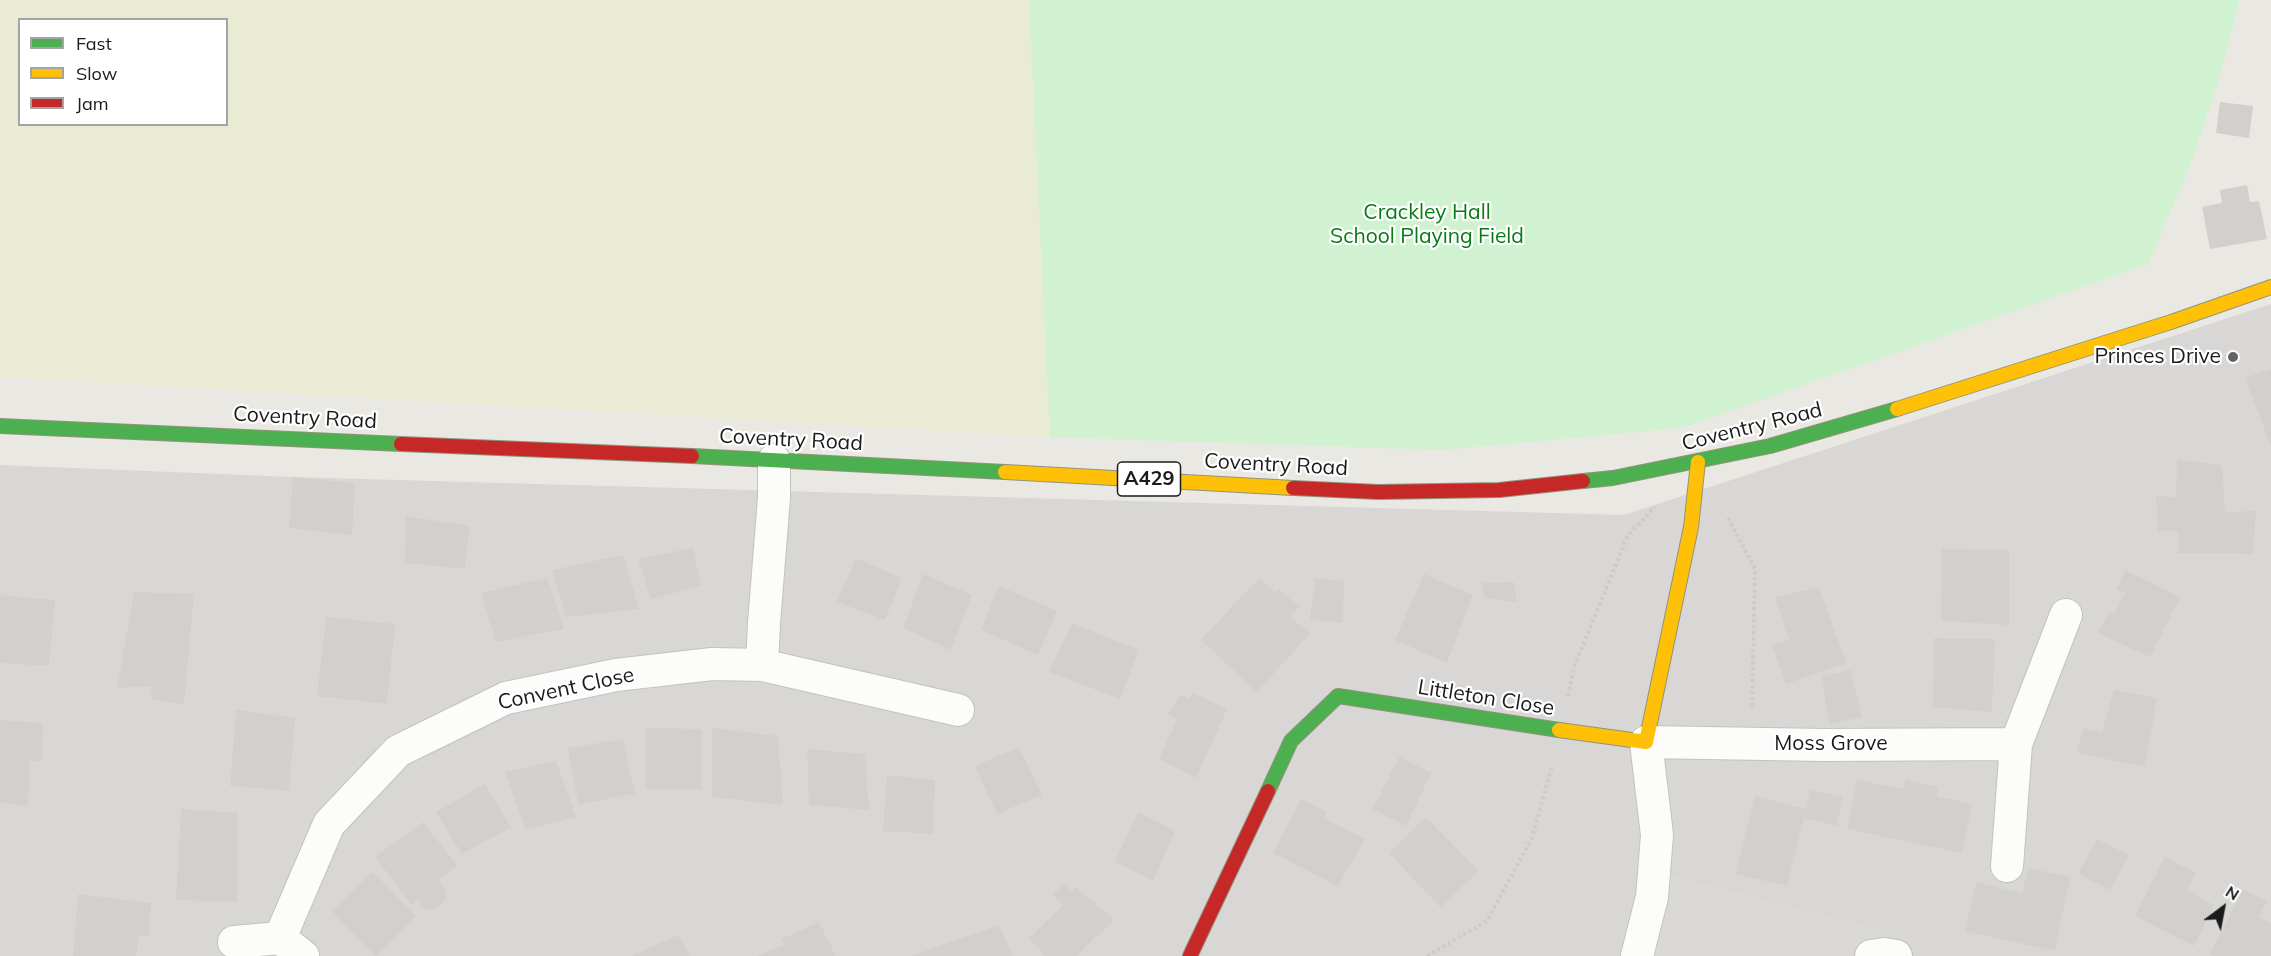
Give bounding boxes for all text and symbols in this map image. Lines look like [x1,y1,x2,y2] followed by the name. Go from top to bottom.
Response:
[18,18,228,126] legend
[76,32,112,55] text: Fast
[76,62,117,85] text: Slow
[76,92,109,115] text: Jam
[1330,200,1524,250] park label: Crackley Hall School Playing Field
[2094,344,2221,370] place label: Princes Drive
[2226,350,2240,364] marker: Princes Drive
[1679,397,1825,457] street label: Coventry Road
[232,402,378,434] street label: Coventry Road
[718,424,864,456] street label: Coventry Road
[1203,449,1349,481] street label: Coventry Road
[1118,462,1180,496] road number: A429
[496,662,636,716] street label: Convent Close
[1416,675,1556,721] street label: Littleton Close
[1774,731,1888,757] street label: Moss Grove
[2193,878,2253,938] north arrow
[2222,881,2243,904] text: N

